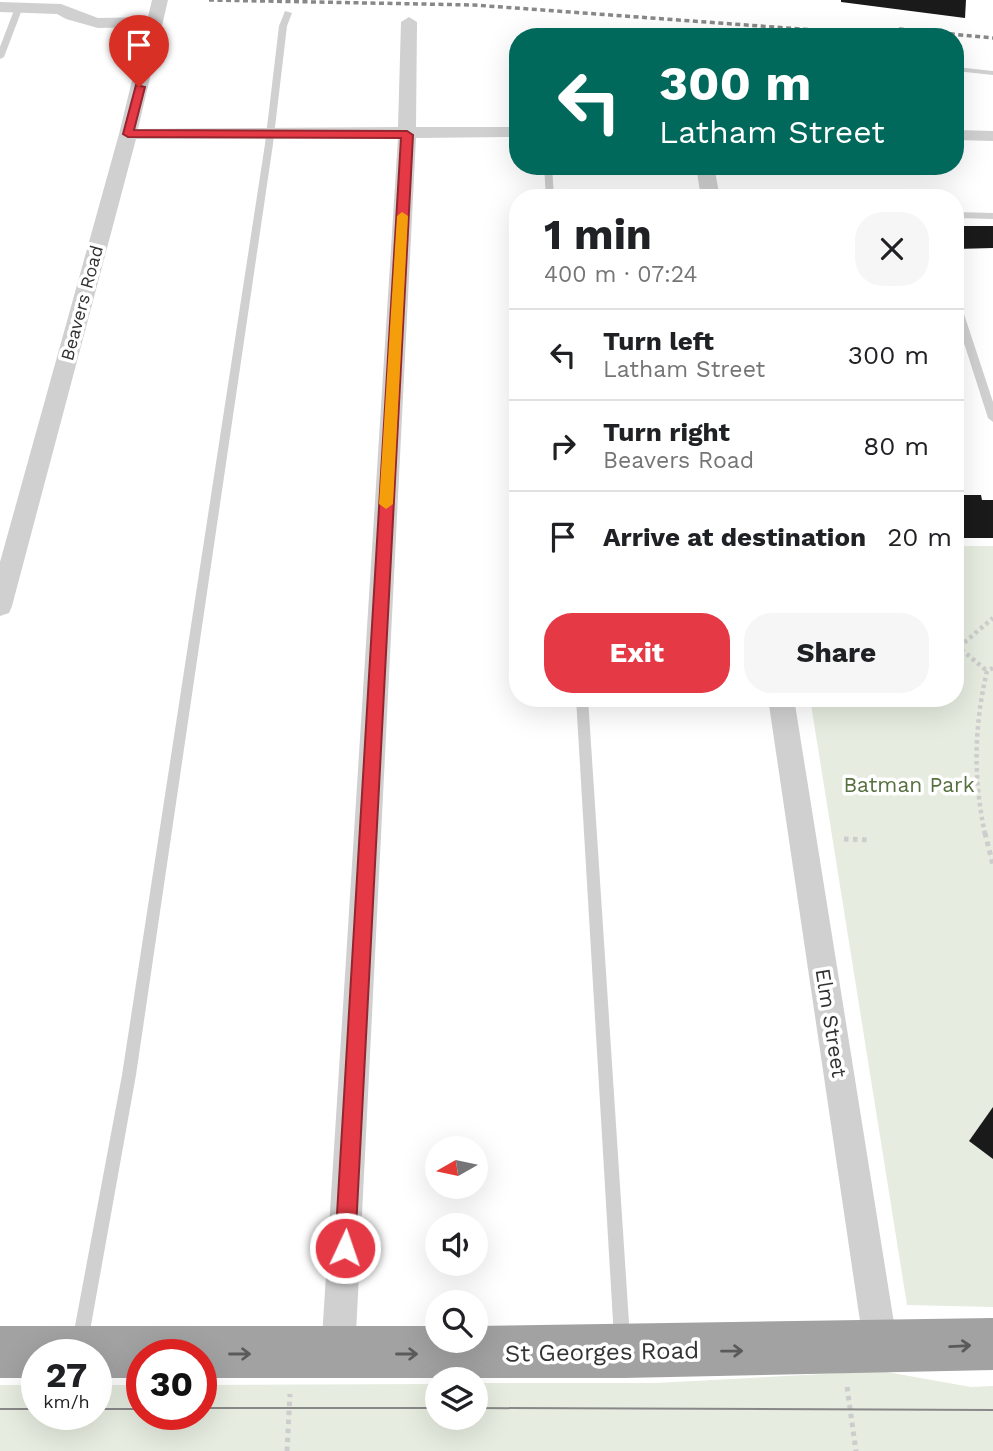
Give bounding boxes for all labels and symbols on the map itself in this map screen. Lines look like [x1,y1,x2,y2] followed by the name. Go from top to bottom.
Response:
[109,15,169,87] pin
[56,243,107,363] street label: Beavers Road
[843,772,975,797] park label: Batman Park
[811,967,852,1079] street label: Elm Street
[425,1136,488,1199] north arrow
[308,1211,382,1285] position arrow
[505,1336,699,1368] street label: St Georges Road
[126,1339,217,1430] speed limit sign: 30
[948,1339,971,1352] one-way arrow
[720,1344,743,1357] one-way arrow
[228,1347,251,1361] one-way arrow
[395,1347,418,1360] one-way arrow

